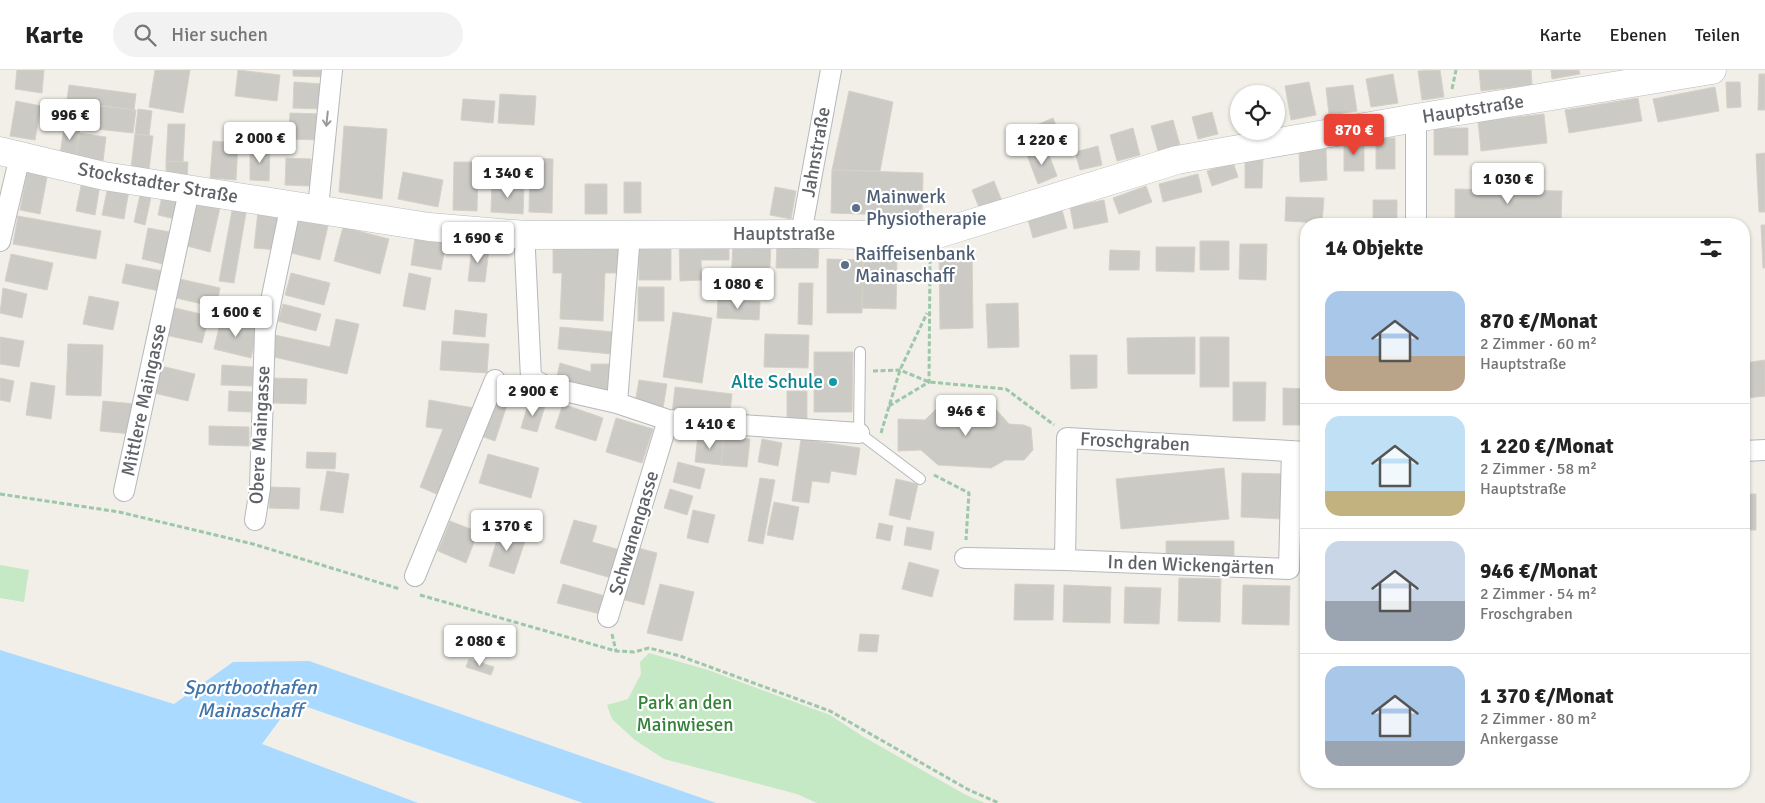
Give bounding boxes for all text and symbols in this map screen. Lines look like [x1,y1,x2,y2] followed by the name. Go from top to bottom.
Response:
[113,12,463,57] search box
[25,20,83,50] text: Karte
[131,21,159,49] icon: search
[171,23,268,47] text: Hier suchen
[1539,24,1581,46] text: Karte
[1609,24,1667,46] text: Ebenen
[1695,24,1740,46] text: Teilen
[1230,85,1285,140] map controls
[1230,85,1285,140] button: locate
[1421,89,1525,129] street label: Hauptstraße
[35,98,105,141] pin: 996 €
[51,105,89,125] text: 996 €
[796,105,836,199] street label: Jahnstraße
[322,110,332,126] one-way arrow
[1319,114,1389,156] pin: 870 €
[1335,120,1373,140] text: 870 €
[214,122,306,164] pin: 2 000 €
[996,124,1088,166] pin: 1 220 €
[235,128,285,148] text: 2 000 €
[1017,130,1067,150] text: 1 220 €
[462,156,554,199] pin: 1 340 €
[76,157,240,209] street label: Stockstadter Straße
[1462,162,1554,205] pin: 1 030 €
[483,163,533,183] text: 1 340 €
[1483,169,1533,189] text: 1 030 €
[866,185,987,231] place label: Mainwerk Physiotherapie
[850,202,862,214] marker: Mainwerk Physiotherapie
[432,222,524,264] pin: 1 690 €
[733,222,835,246] street label: Hauptstraße
[453,228,503,248] text: 1 690 €
[1697,234,1725,262] icon: filters
[1325,235,1423,261] text: 14 Objekte
[855,242,976,288] place label: Raiffeisenbank Mainaschaff
[839,259,851,271] marker: Raiffeisenbank Mainaschaff
[692,268,784,310] pin: 1 080 €
[713,274,763,294] text: 1 080 €
[190,296,282,338] pin: 1 600 €
[211,302,261,322] text: 1 600 €
[1480,308,1598,334] text: 870 €/Monat
[1365,311,1425,371] icon: home
[116,322,172,478] street label: Mittlere Maingasse
[1480,334,1597,354] text: 2 Zimmer · 60 m²
[1480,354,1566,374] text: Hauptstraße
[244,365,276,505] street label: Obere Maingasse
[731,370,823,394] place label: Alte Schule
[487,374,579,417] pin: 2 900 €
[827,376,839,388] marker: Alte Schule
[508,381,558,401] text: 2 900 €
[931,394,1001,437] pin: 946 €
[947,401,985,421] text: 946 €
[664,408,756,450] pin: 1 410 €
[685,414,735,434] text: 1 410 €
[1079,427,1191,457] street label: Froschgraben
[1480,433,1614,459] text: 1 220 €/Monat
[1365,436,1425,496] icon: home
[1480,459,1597,479] text: 2 Zimmer · 58 m²
[604,468,664,598] street label: Schwanengasse
[1480,479,1566,499] text: Hauptstraße
[461,510,553,552] pin: 1 370 €
[482,516,532,536] text: 1 370 €
[1107,550,1275,580] street label: In den Wickengärten
[1480,558,1598,584] text: 946 €/Monat
[1365,561,1425,621] icon: home
[1480,584,1597,604] text: 2 Zimmer · 54 m²
[1480,604,1573,624] text: Froschgraben
[434,624,526,667] pin: 2 080 €
[455,631,505,651] text: 2 080 €
[183,675,318,723] water label: Sportboothafen Mainaschaff
[1480,683,1614,709] text: 1 370 €/Monat
[1365,686,1425,746] icon: home
[636,691,734,737] park label: Park an den Mainwiesen
[1480,709,1597,729] text: 2 Zimmer · 80 m²
[1480,729,1559,749] text: Ankergasse

